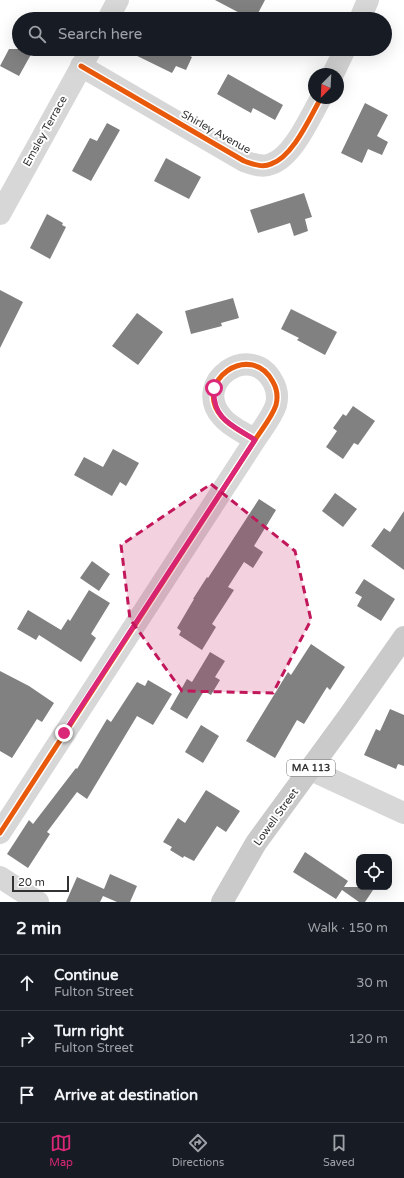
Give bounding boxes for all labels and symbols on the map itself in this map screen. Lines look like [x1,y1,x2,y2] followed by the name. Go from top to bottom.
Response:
[308,68,344,104] north arrow
[20,93,70,169] street label: Emsley Terrace
[179,108,253,156] street label: Shirley Avenue
[205,379,223,397] route start
[55,724,73,742] route end
[287,760,335,776] road number: MA 113
[251,786,301,848] street label: Lowell Street
[12,874,69,893] scale bar

